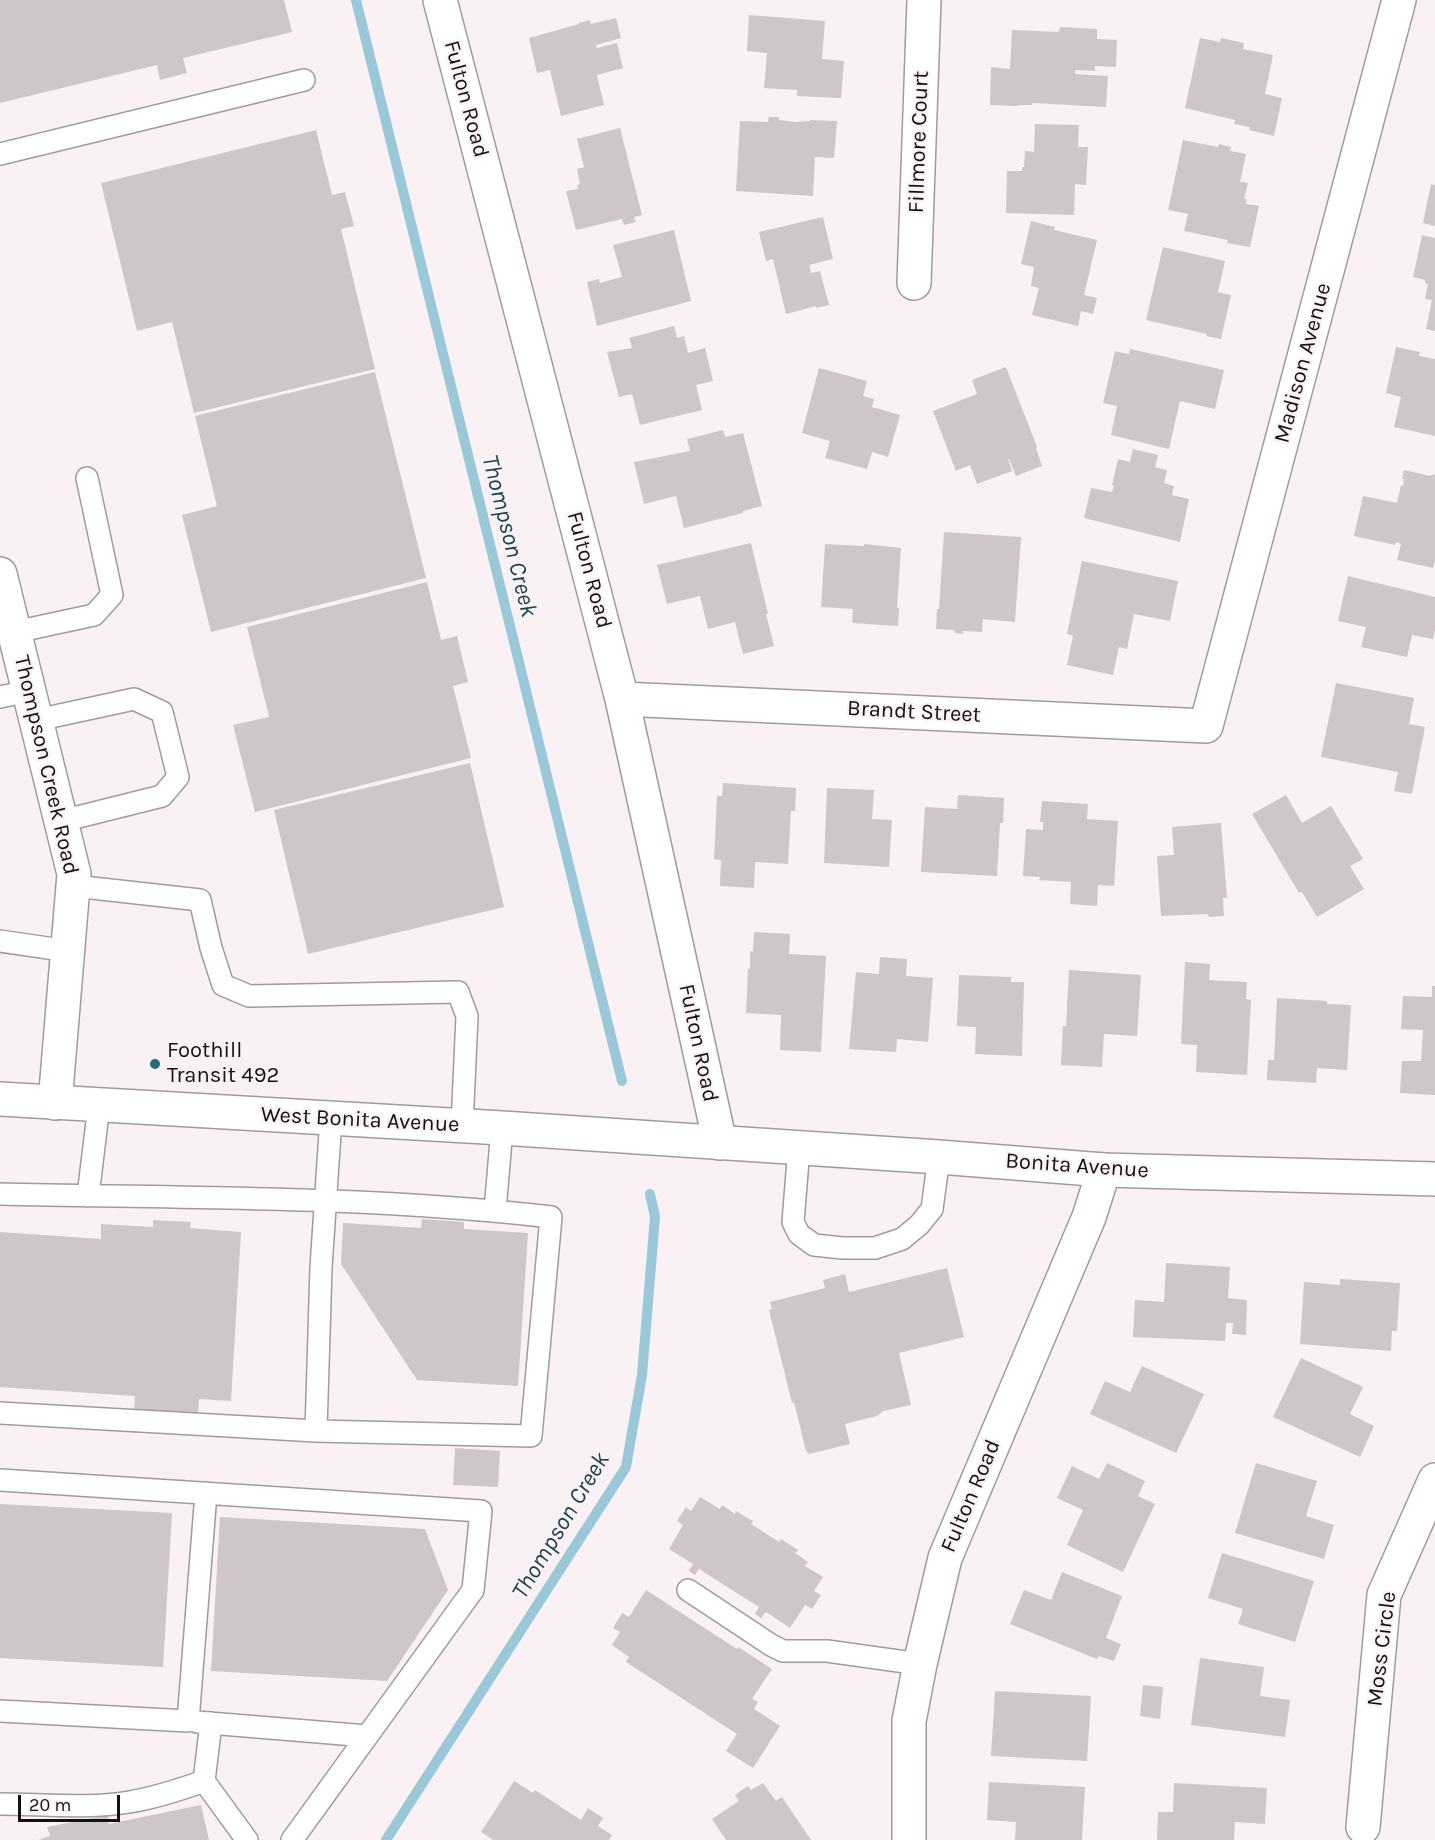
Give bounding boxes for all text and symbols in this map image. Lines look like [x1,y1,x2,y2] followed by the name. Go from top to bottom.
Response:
[438,38,494,160] street label: Fulton Road
[903,70,935,214] street label: Fillmore Court
[1269,280,1337,446] street label: Madison Avenue
[475,452,543,620] water label: Thompson Creek
[561,509,617,631] street label: Fulton Road
[8,653,84,877] street label: Thompson Creek Road
[846,695,982,729] street label: Brandt Street
[673,982,723,1104] street label: Fulton Road
[167,1038,279,1090] place label: Foothill Transit 492
[148,1057,162,1071] marker: Foothill Transit 492
[260,1102,460,1138] street label: West Bonita Avenue
[1004,1148,1150,1184] street label: Bonita Avenue
[935,1436,1007,1556] street label: Fulton Road
[506,1447,616,1605] water label: Thompson Creek
[1362,1590,1402,1708] street label: Moss Circle
[21,1783,123,1821] scale bar
[29,1794,71,1816] text: 20 m

